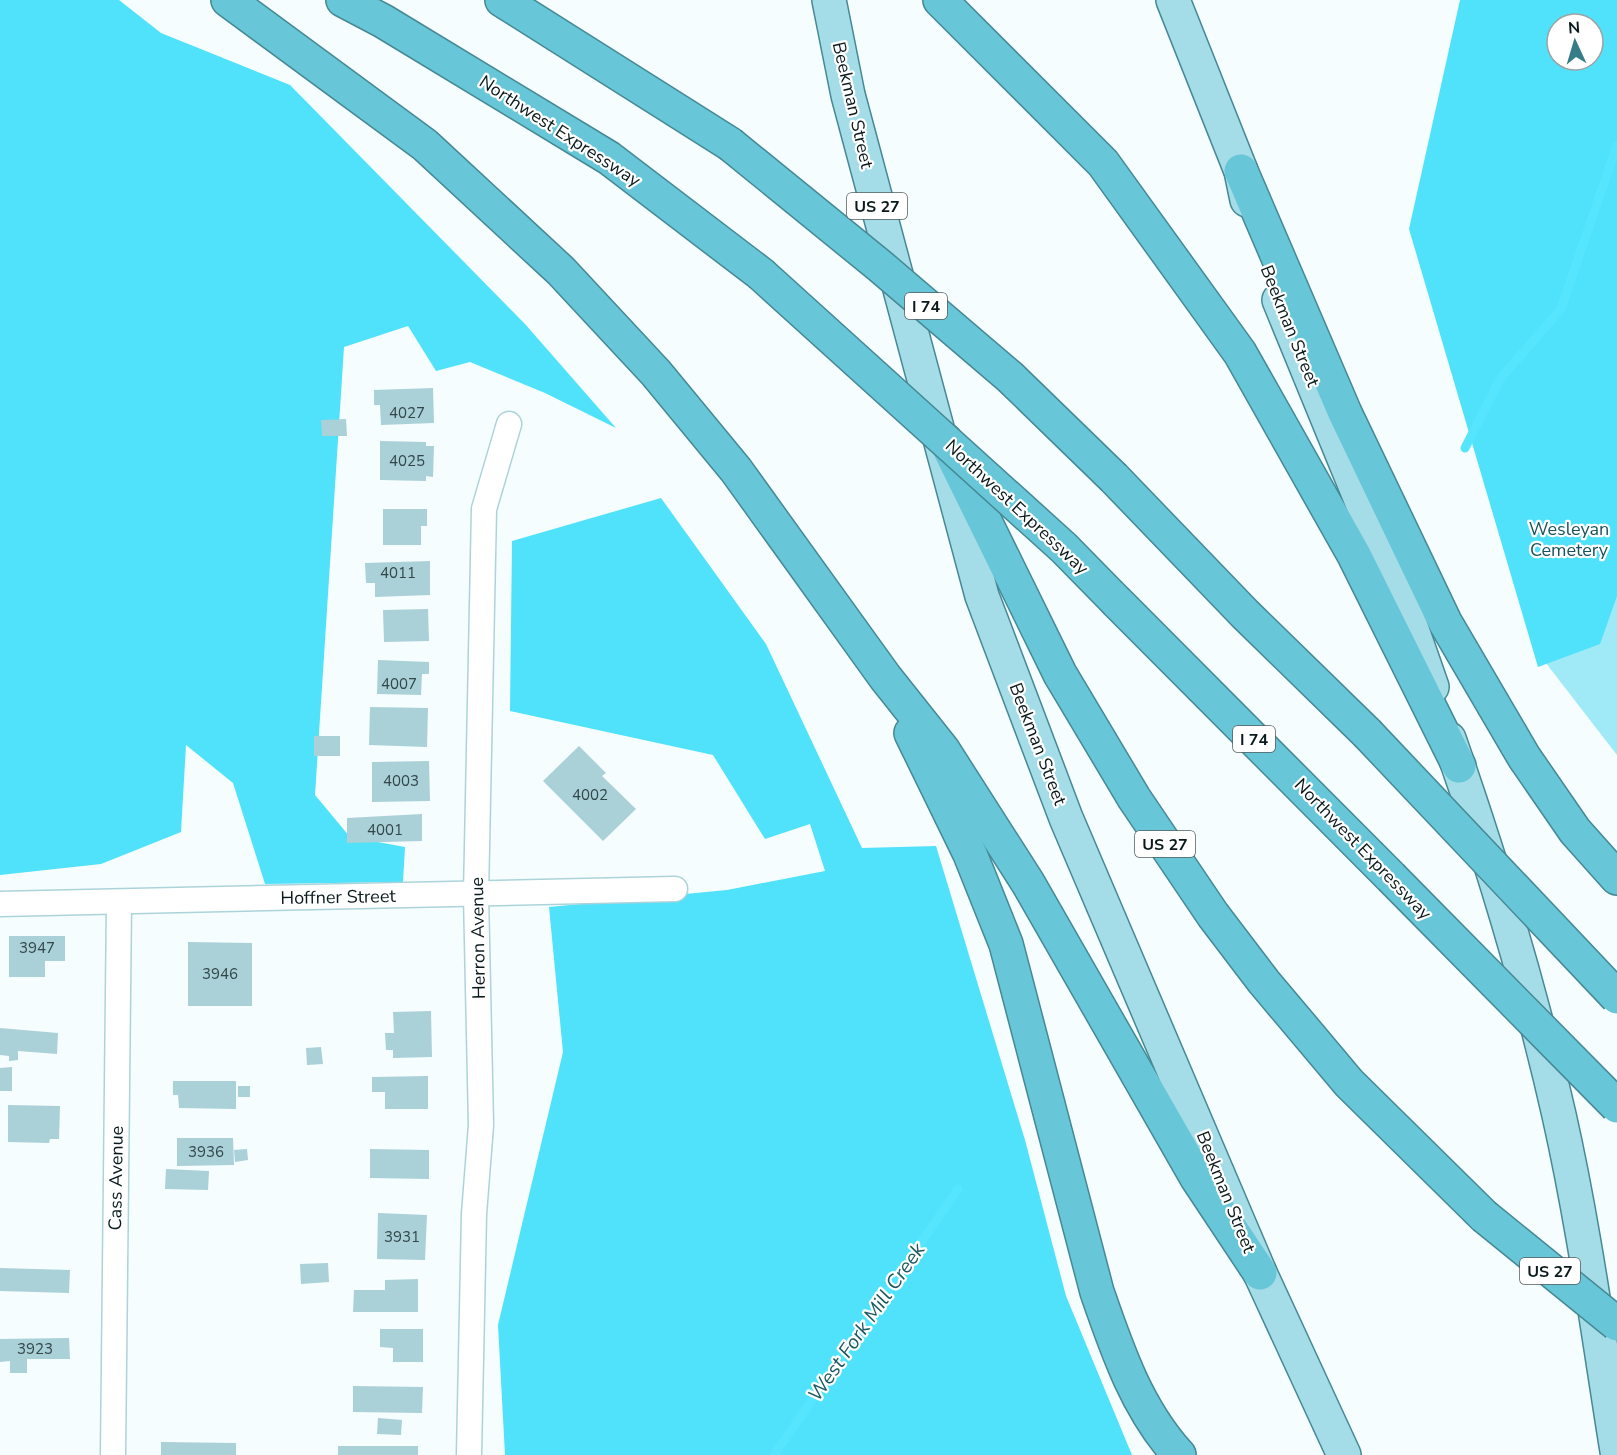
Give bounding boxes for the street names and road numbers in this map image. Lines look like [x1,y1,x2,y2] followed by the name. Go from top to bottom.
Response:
[827,39,879,171] street label: Beekman Street
[475,70,646,193] street label: Northwest Expressway
[847,193,907,219] road number: US 27
[1255,262,1326,391] street label: Beekman Street
[905,293,947,319] road number: I 74
[940,434,1094,580] street label: Northwest Expressway
[1004,679,1073,809] street label: Beekman Street
[1233,726,1275,752] road number: I 74
[1289,773,1437,925] street label: Northwest Expressway
[1135,831,1195,857] road number: US 27
[465,877,491,999] street label: Herron Avenue
[280,884,397,910] street label: Hoffner Street
[103,1126,129,1230] street label: Cass Avenue
[1191,1128,1262,1257] street label: Beekman Street
[1520,1258,1580,1284] road number: US 27

